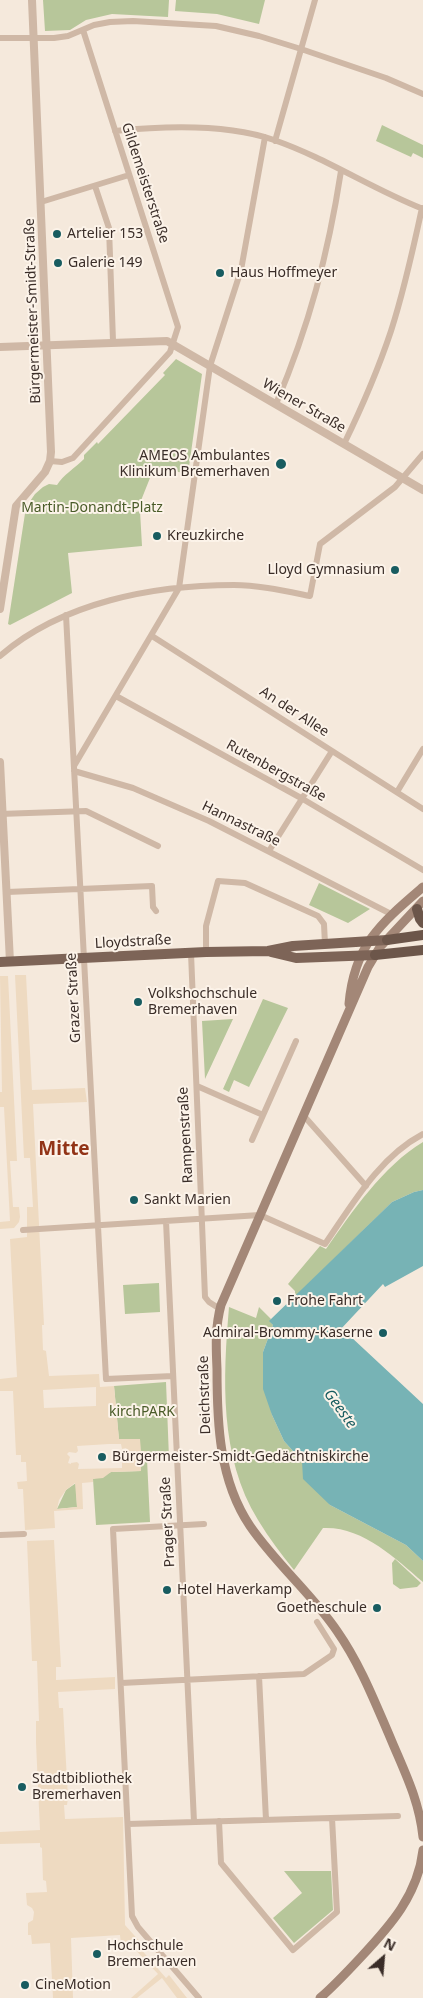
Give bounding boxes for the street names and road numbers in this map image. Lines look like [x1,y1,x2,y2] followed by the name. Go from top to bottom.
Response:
[118,121,172,245] street label: Gildemeisterstraße
[21,218,45,404] street label: Bürgermeister-Smidt-Straße
[259,375,349,437] street label: Wiener Straße
[256,683,332,741] street label: An der Allee
[223,737,329,805] street label: Rutenbergstraße
[199,798,283,850] street label: Hannastraße
[94,932,172,952] street label: Lloydstraße
[63,952,85,1044] street label: Grazer Straße
[175,1086,197,1184] street label: Rampenstraße
[195,1355,215,1435] street label: Deichstraße
[157,1476,179,1568] street label: Prager Straße

